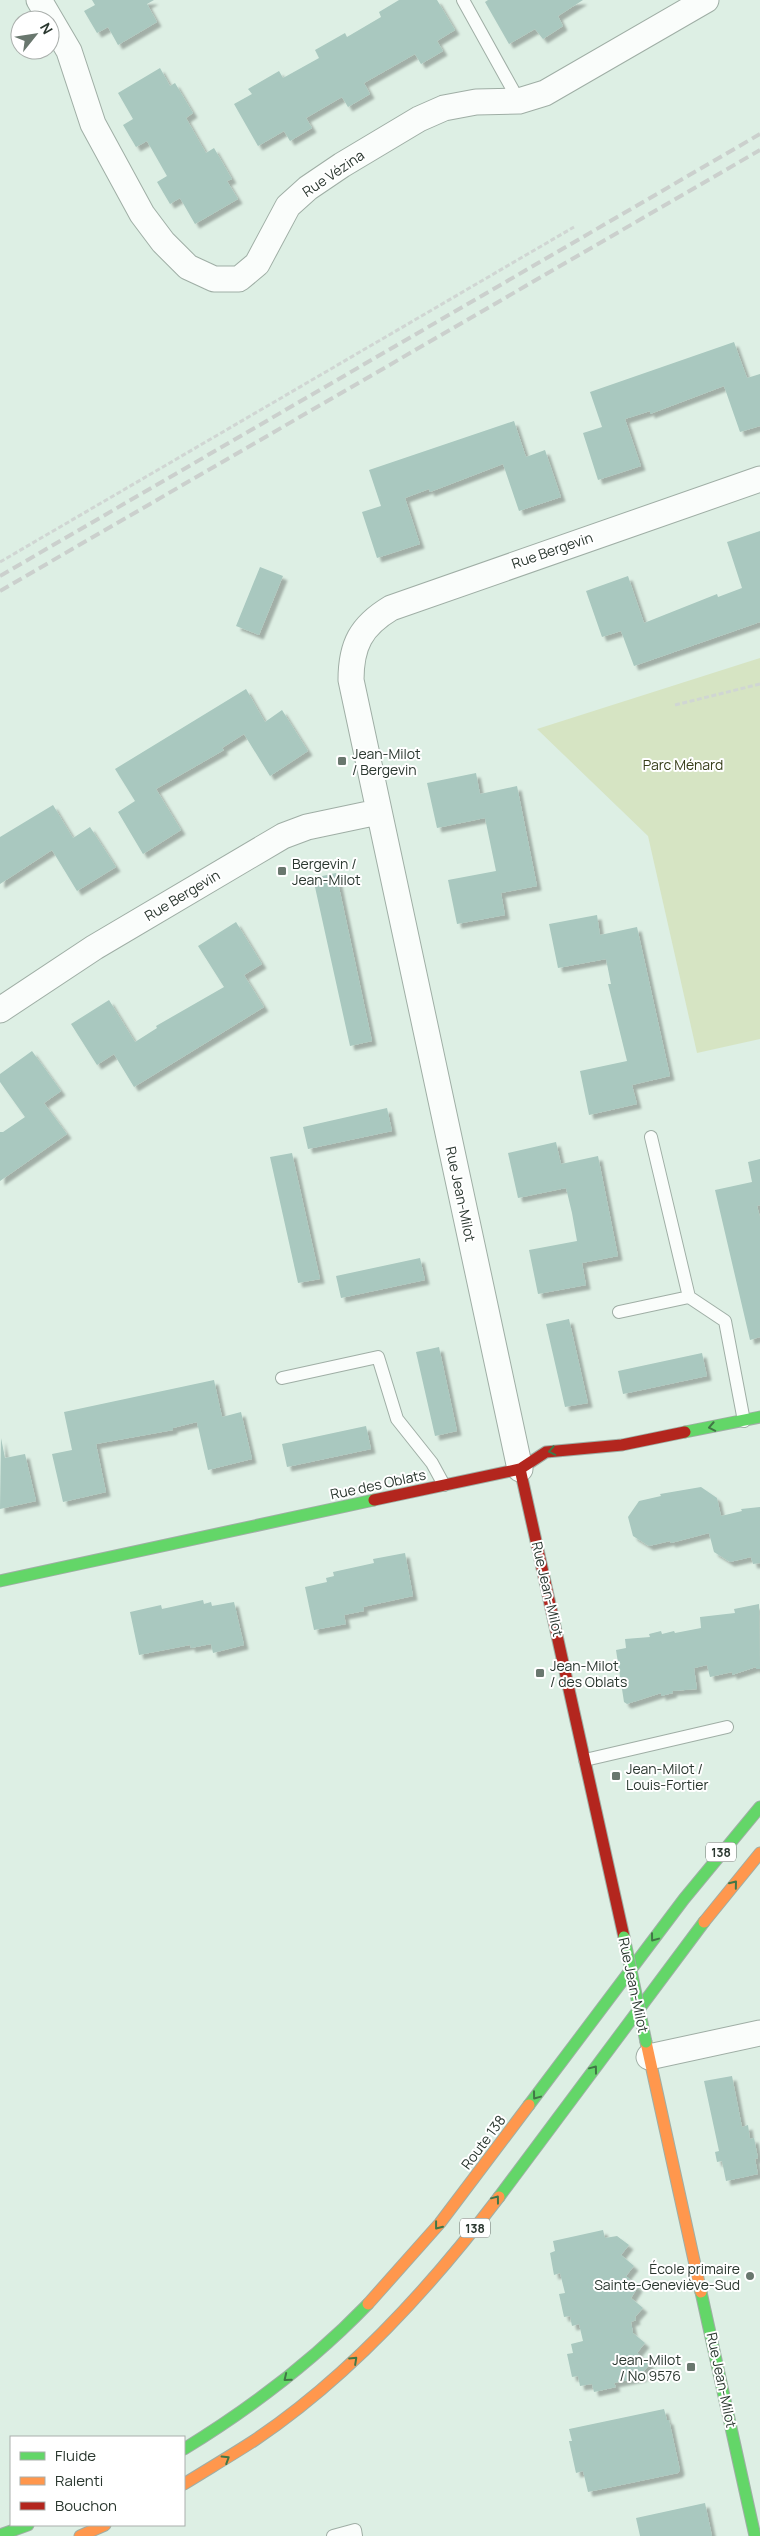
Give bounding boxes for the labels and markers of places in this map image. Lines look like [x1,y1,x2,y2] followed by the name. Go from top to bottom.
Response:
[352,744,421,779] place label: Jean-Milot / Bergevin
[336,755,348,767] marker: Jean-Milot / Bergevin
[292,854,361,889] place label: Bergevin / Jean-Milot
[276,865,288,877] marker: Bergevin / Jean-Milot
[550,1656,627,1691] place label: Jean-Milot / des Oblats
[534,1667,546,1679] marker: Jean-Milot / des Oblats
[626,1759,709,1794] place label: Jean-Milot / Louis-Fortier
[610,1770,622,1782] marker: Jean-Milot / Louis-Fortier
[594,2259,740,2294] place label: École primaire Sainte-Geneviève-Sud
[744,2270,756,2282] marker: École primaire Sainte-Geneviève-Sud
[612,2350,681,2385] place label: Jean-Milot / No 9576
[685,2361,697,2373] marker: Jean-Milot / No 9576

